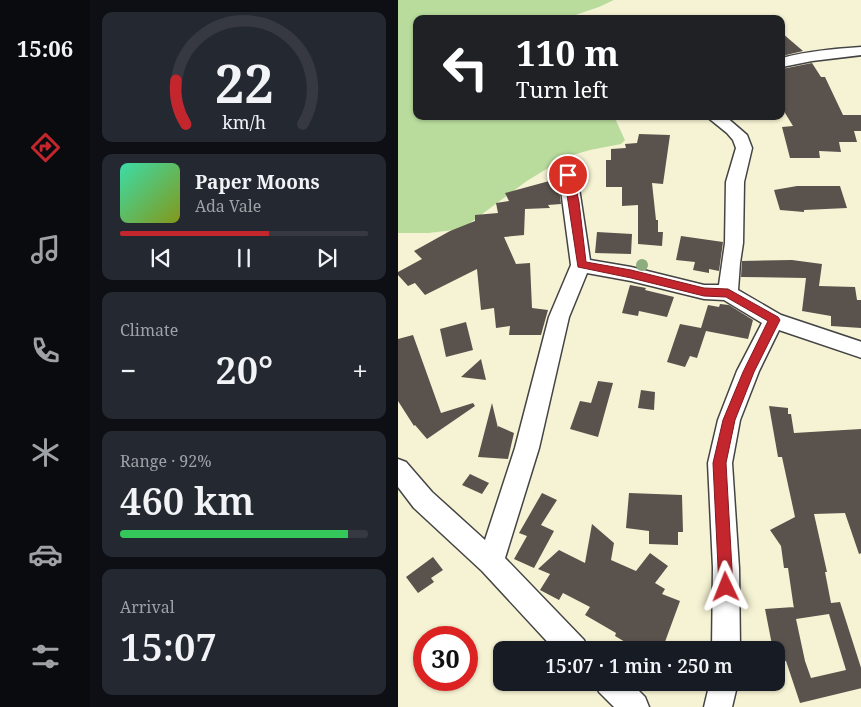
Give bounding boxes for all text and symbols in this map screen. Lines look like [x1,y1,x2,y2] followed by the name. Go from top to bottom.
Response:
[516,29,619,76] text: 110 m
[17,33,73,63] text: 15:06
[433,35,498,100] icon: left
[215,47,273,118] text: 22
[516,74,608,104] text: Turn left
[222,110,266,134] text: km/h
[28,130,63,165] icon: directions
[547,154,589,196] pin
[554,161,582,189] icon: arrive
[195,169,320,195] text: Paper Moons
[195,195,261,217] text: Ada Vale
[28,232,63,267] icon: music
[147,244,175,272] icon: previous
[230,244,258,272] icon: pause
[313,244,341,272] icon: next
[120,319,178,341] text: Climate
[28,333,63,368] icon: phone
[215,343,273,395] text: 20°
[120,351,136,389] text: −
[352,351,368,389] text: +
[28,435,63,470] icon: climate
[120,450,212,472] text: Range · 92%
[120,474,254,526] text: 460 km
[28,537,63,572] icon: car
[699,560,751,612] position arrow
[120,596,175,618] text: Arrival
[120,620,217,672] text: 15:07
[413,626,478,691] speed limit sign: 30
[28,639,63,674] icon: filters
[545,653,733,679] text: 15:07 · 1 min · 250 m

